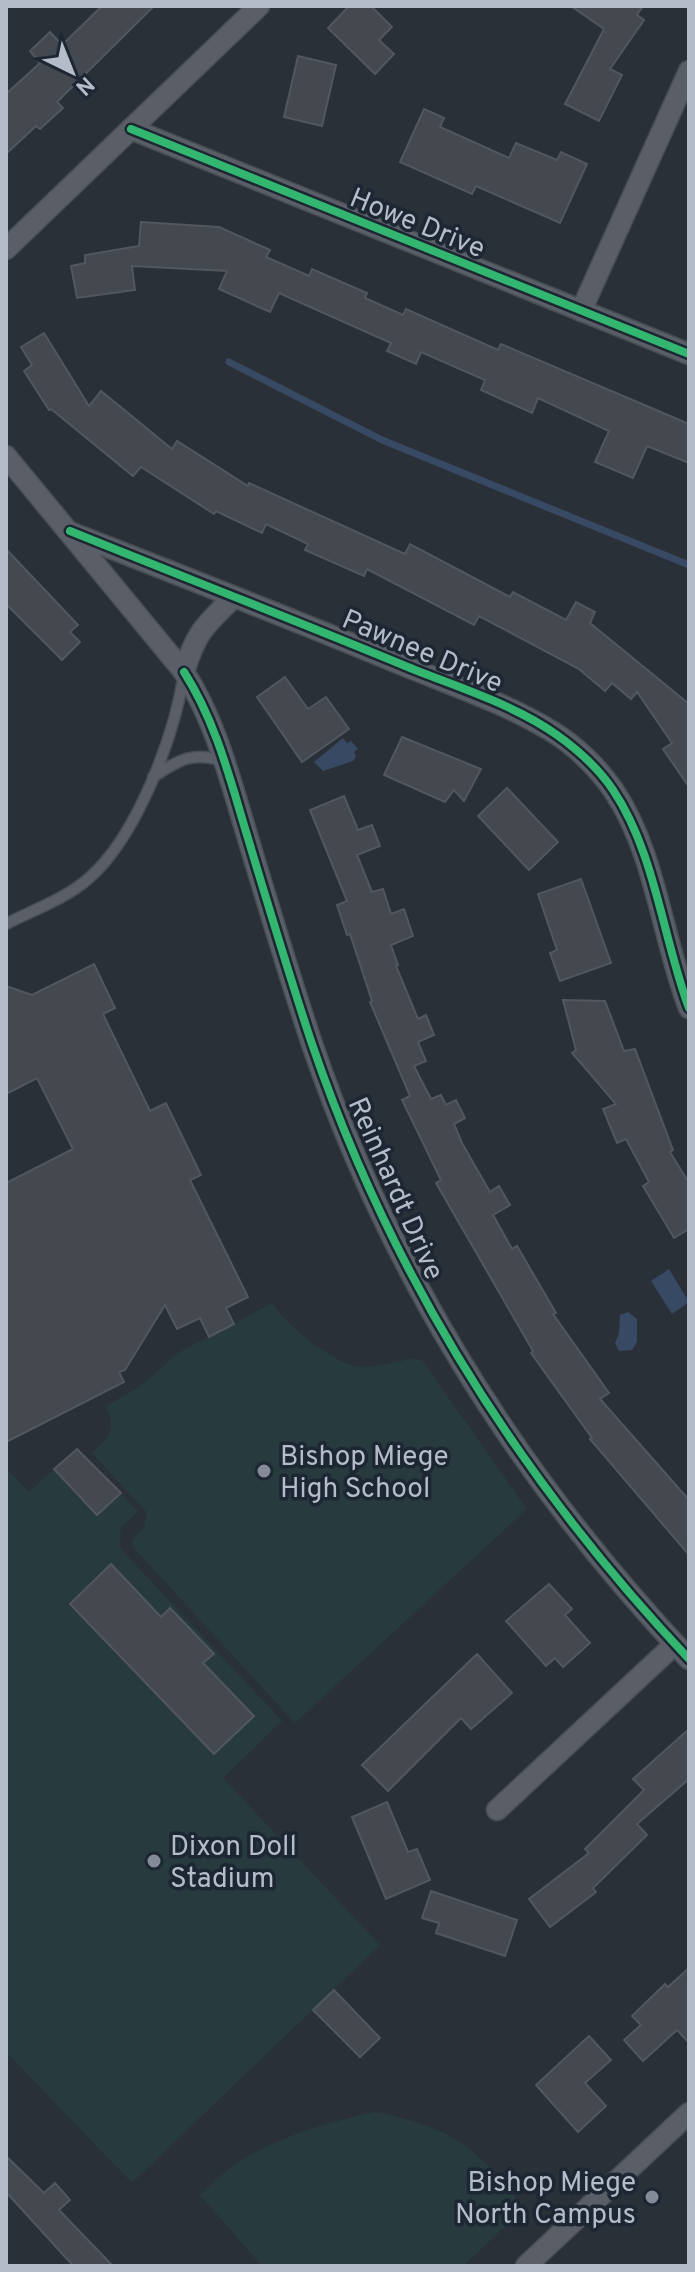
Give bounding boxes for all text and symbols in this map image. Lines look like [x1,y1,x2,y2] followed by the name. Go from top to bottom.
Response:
[32,32,112,112] north arrow
[69,70,99,100] text: N
[344,181,490,268] street label: Howe Drive
[336,603,508,703] street label: Pawnee Drive
[338,1092,451,1286] street label: Reinhardt Drive
[280,1440,449,1508] place label: Bishop Miege High School
[255,1462,273,1480] marker: Bishop Miege High School
[170,1830,297,1898] place label: Dixon Doll Stadium
[145,1852,163,1870] marker: Dixon Doll Stadium
[455,2166,636,2234] place label: Bishop Miege North Campus
[643,2188,661,2206] marker: Bishop Miege North Campus

